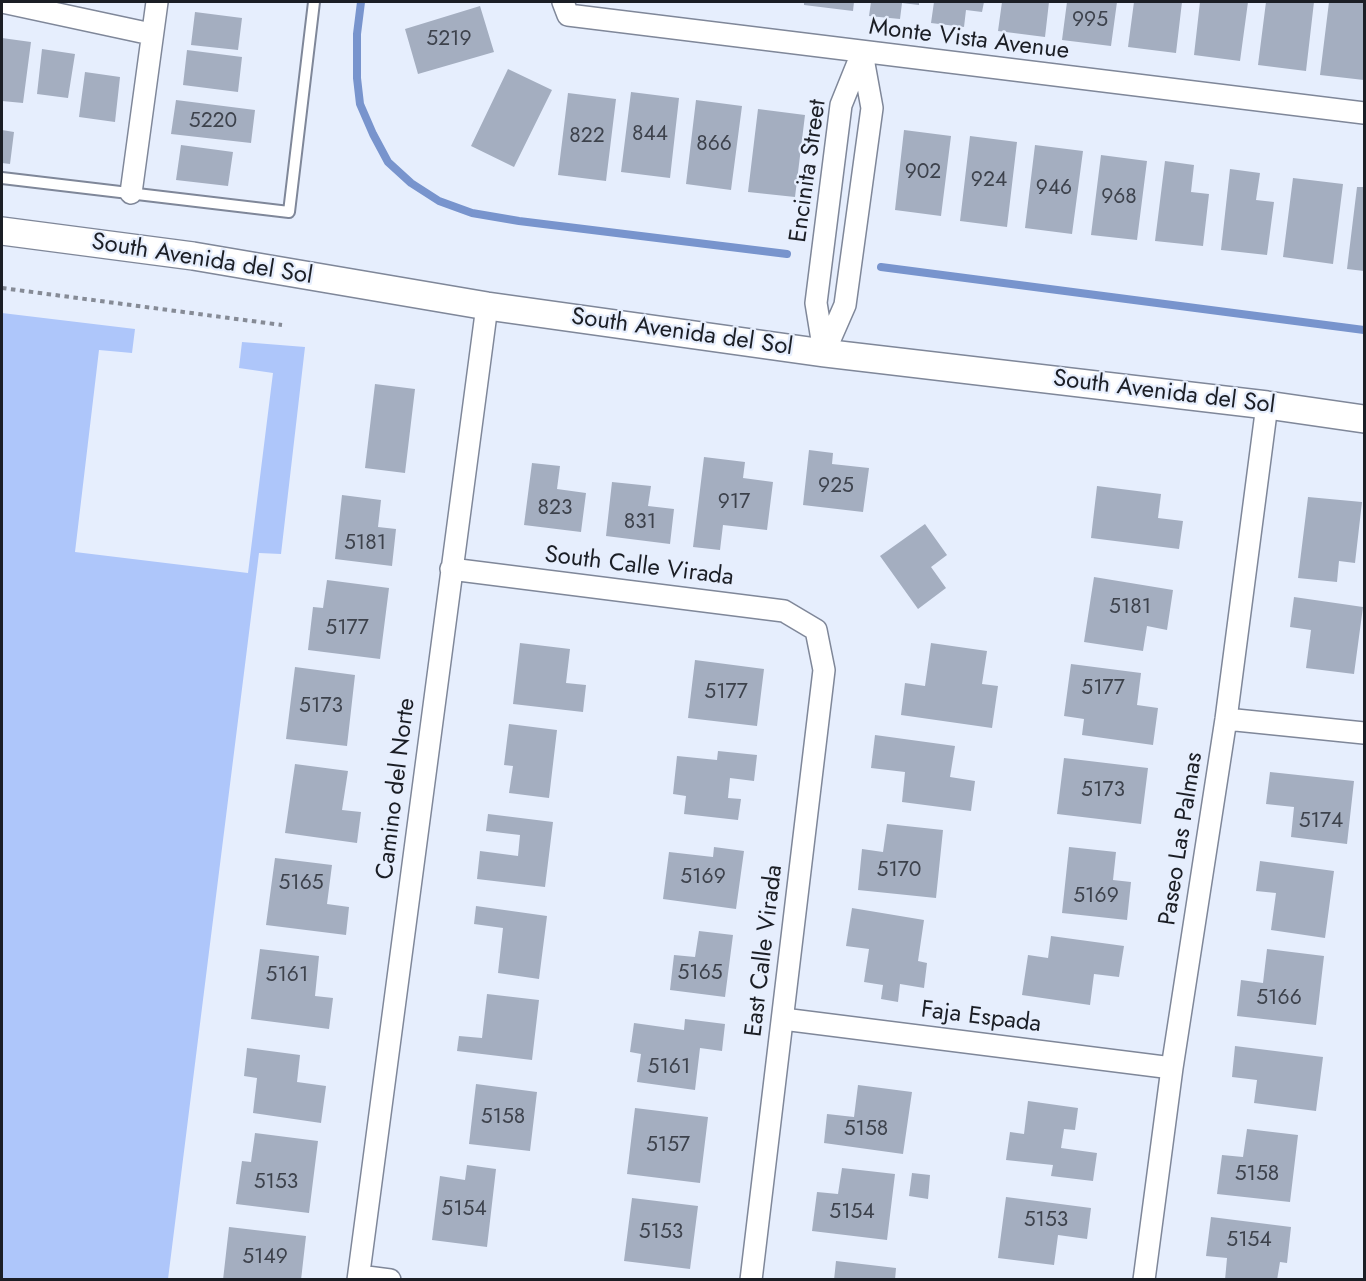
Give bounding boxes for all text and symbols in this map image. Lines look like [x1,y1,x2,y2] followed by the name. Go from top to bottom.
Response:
[1072,8,1108,34] house number: 995
[867,13,1071,67] street label: Monte Vista Avenue
[426,27,472,53] house number: 5219
[785,98,833,244] street label: Encinita Street
[189,109,237,135] house number: 5220
[632,122,668,148] house number: 844
[569,124,605,150] house number: 822
[696,132,732,158] house number: 866
[905,160,941,186] house number: 902
[971,168,1007,194] house number: 924
[1036,176,1072,202] house number: 946
[1101,185,1137,211] house number: 968
[89,228,315,292] street label: South Avenida del Sol
[569,303,795,363] street label: South Avenida del Sol
[1051,365,1277,421] street label: South Avenida del Sol
[818,474,854,500] house number: 925
[718,490,750,516] house number: 917
[538,496,572,522] house number: 823
[624,510,656,536] house number: 831
[344,531,386,557] house number: 5181
[543,541,735,593] street label: South Calle Virada
[1109,595,1151,621] house number: 5181
[325,616,369,642] house number: 5177
[1081,676,1125,702] house number: 5177
[704,680,748,706] house number: 5177
[299,694,343,720] house number: 5173
[372,697,422,881] street label: Camino del Norte
[1154,750,1210,928] street label: Paseo Las Palmas
[1081,778,1125,804] house number: 5173
[1299,809,1343,835] house number: 5174
[877,858,921,884] house number: 5170
[740,863,790,1039] street label: East Calle Virada
[680,865,726,891] house number: 5169
[278,871,324,897] house number: 5165
[1073,884,1119,910] house number: 5169
[677,961,723,987] house number: 5165
[266,963,308,989] house number: 5161
[1256,986,1302,1012] house number: 5166
[919,996,1043,1040] street label: Faja Espada
[648,1055,690,1081] house number: 5161
[481,1105,525,1131] house number: 5158
[844,1117,888,1143] house number: 5158
[646,1133,690,1159] house number: 5157
[1235,1162,1279,1188] house number: 5158
[254,1170,298,1196] house number: 5153
[441,1197,487,1223] house number: 5154
[829,1200,875,1226] house number: 5154
[1024,1208,1068,1234] house number: 5153
[639,1220,683,1246] house number: 5153
[1226,1228,1272,1254] house number: 5154
[242,1245,288,1271] house number: 5149

